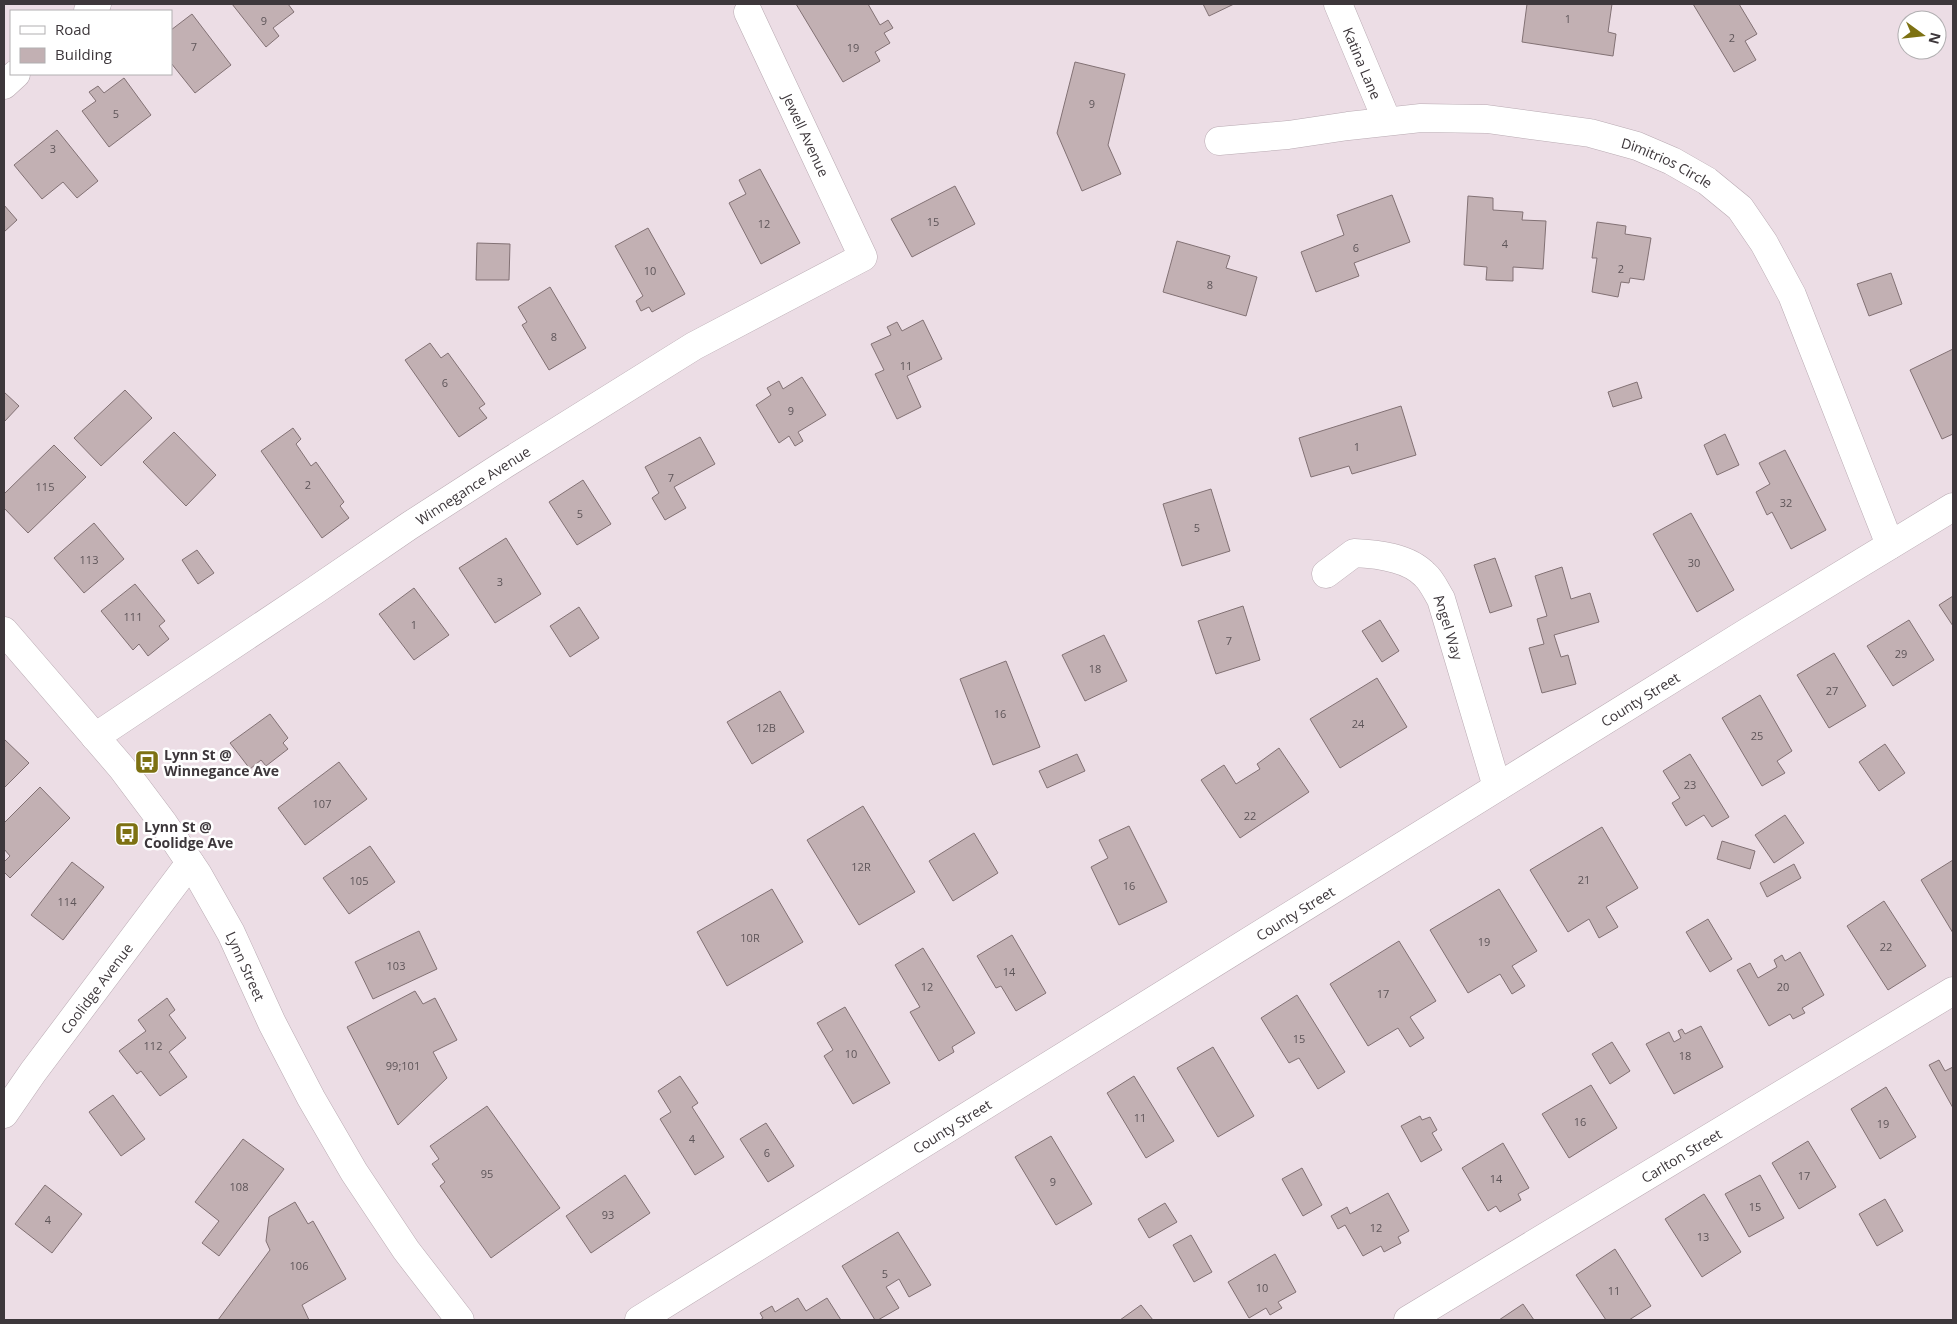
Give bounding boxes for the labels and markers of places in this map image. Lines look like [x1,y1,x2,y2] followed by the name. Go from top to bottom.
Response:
[164,745,279,780] place label: Lynn St @ Winnegance Ave
[134,749,160,775] bus stop icon: Lynn St @ Winnegance Ave
[144,817,233,852] place label: Lynn St @ Coolidge Ave
[114,821,140,847] bus stop icon: Lynn St @ Coolidge Ave

